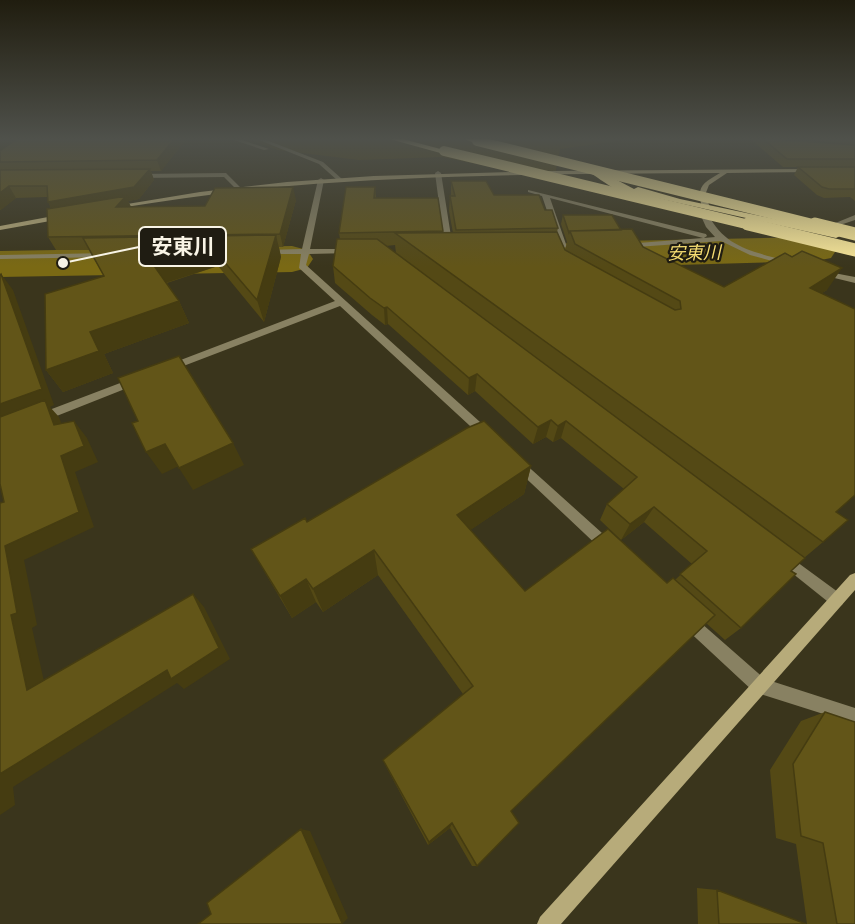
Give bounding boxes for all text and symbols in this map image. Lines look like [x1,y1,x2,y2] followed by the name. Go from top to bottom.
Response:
[139,227,226,266] callout: 安東川
[152,231,215,259] text: 安東川
[667,239,723,264] water label: 安東川

